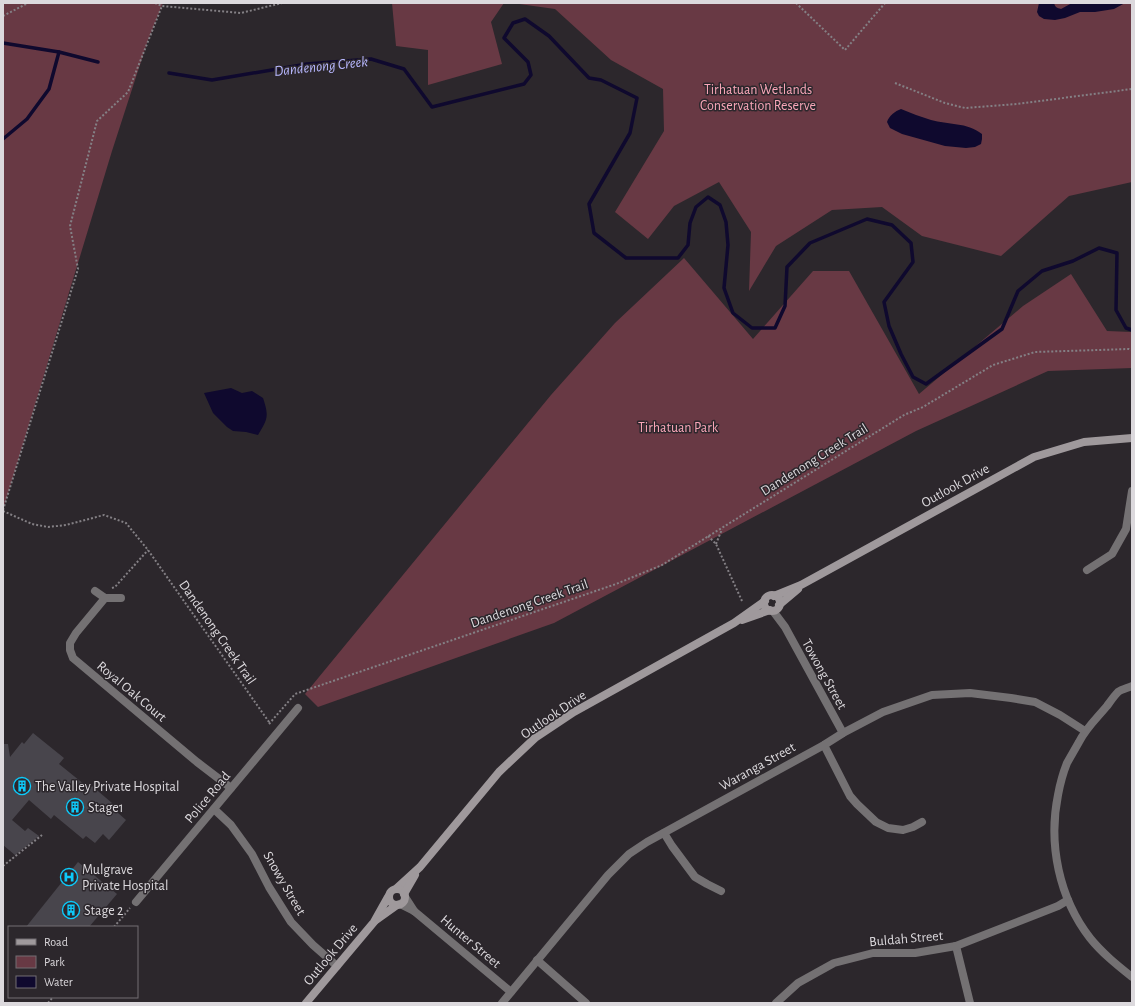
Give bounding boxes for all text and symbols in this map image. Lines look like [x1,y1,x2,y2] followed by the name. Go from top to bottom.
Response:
[273,54,369,79] water label: Dandenong Creek
[700,83,816,113] park label: Tirhatuan Wetlands Conservation Reserve
[638,421,719,435] park label: Tirhatuan Park
[758,421,871,498] street label: Dandenong Creek Trail
[919,461,992,510] street label: Outlook Drive
[469,577,590,631] street label: Dandenong Creek Trail
[176,578,258,687] street label: Dandenong Creek Trail
[799,637,849,712] street label: Towong Street
[94,659,169,725] street label: Royal Oak Court
[518,688,589,742] street label: Outlook Drive
[717,740,798,793] street label: Waranga Street
[182,769,233,826] street label: Police Road
[12,776,32,796] building icon: The Valley Private Hospital
[35,780,179,794] place label: The Valley Private Hospital
[65,797,85,817] building icon: Stage1
[88,801,124,815] place label: Stage1
[260,849,308,918] street label: Snowy Street
[82,863,168,893] place label: Mulgrave Private Hospital
[59,867,79,887] hospital icon: Mulgrave Private Hospital
[61,900,81,920] building icon: Stage 2
[84,904,124,918] place label: Stage 2
[437,913,504,971] street label: Hunter Street
[301,921,360,988] street label: Outlook Drive
[8,926,138,998] legend
[868,929,944,949] street label: Buldah Street
[44,936,68,948] text: Road
[44,956,65,968] text: Park
[44,976,73,988] text: Water

